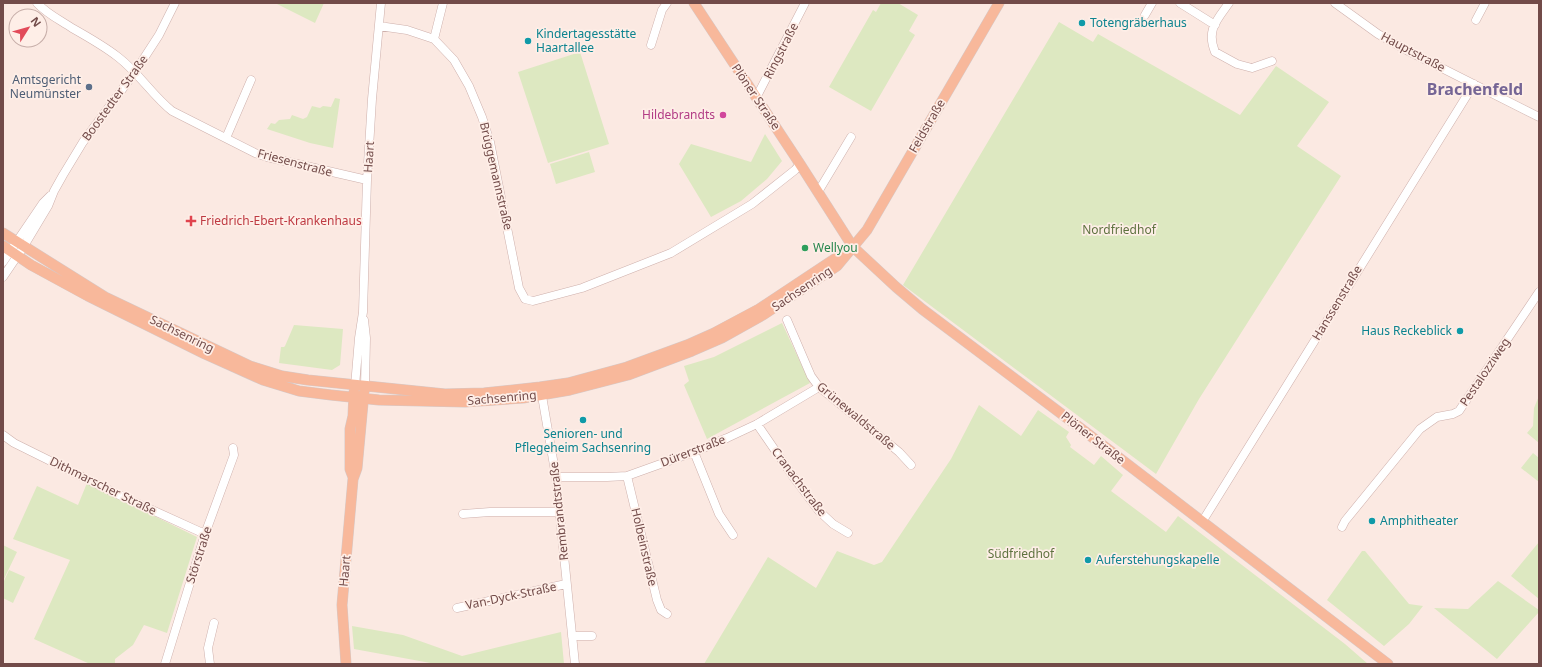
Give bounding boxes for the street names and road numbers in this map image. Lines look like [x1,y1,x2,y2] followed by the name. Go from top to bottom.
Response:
[759,19,802,82] street label: Ringstraße
[1378,27,1449,76] street label: Hauptstraße
[78,51,152,144] street label: Boostedter Straße
[728,60,785,133] street label: Plöner Straße
[904,96,949,156] street label: Feldstraße
[476,120,517,232] street label: Brüggemannstraße
[359,140,378,173] street label: Haart
[256,144,335,181] street label: Friesenstraße
[768,262,835,315] street label: Sachsenring
[1308,262,1366,343] street label: Hanssenstraße
[147,311,217,356] street label: Sachsenring
[1455,334,1514,409] street label: Pestalozziweg
[813,378,899,454] street label: Grünewaldstraße
[467,386,537,409] street label: Sachsenring
[1058,407,1129,468] street label: Plöner Straße
[658,430,728,471] street label: Dürerstraße
[768,444,831,520] street label: Cranachstraße
[47,452,160,519] street label: Dithmarscher Straße
[545,461,572,561] street label: Rembrandtstraße
[627,506,662,588] street label: Holbeinstraße
[181,524,216,586] street label: Störstraße
[335,554,354,587] street label: Haart
[464,578,558,613] street label: Van-Dyck-Straße

